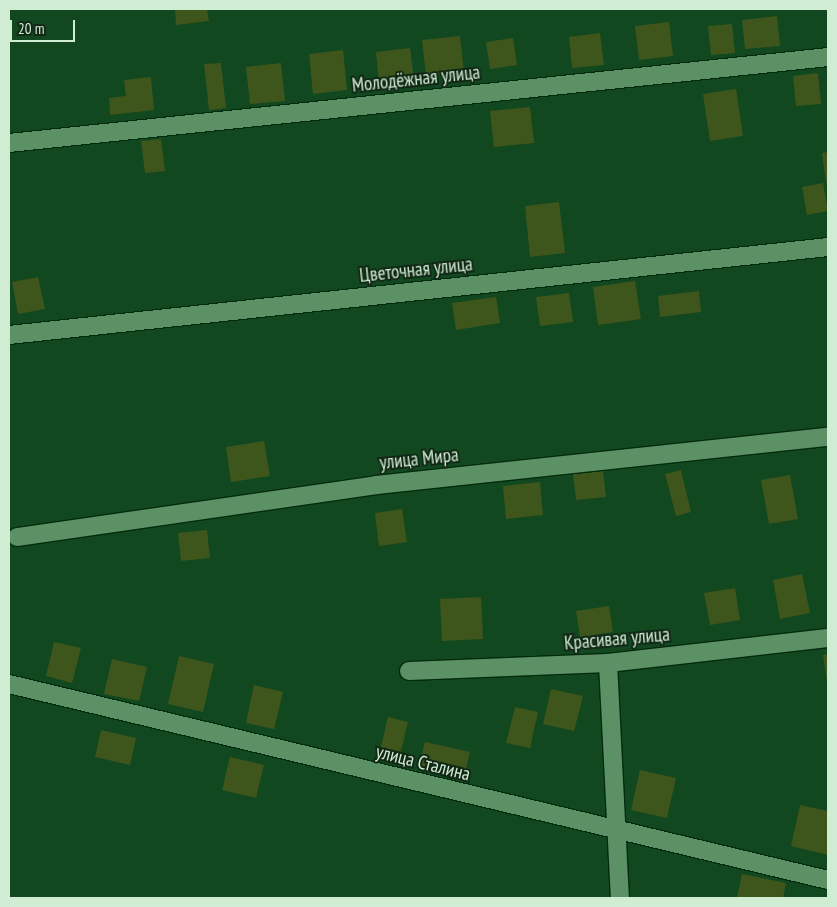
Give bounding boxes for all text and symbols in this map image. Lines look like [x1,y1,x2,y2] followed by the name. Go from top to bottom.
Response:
[12,10,78,42] scale bar
[18,19,44,38] text: 20 m
[351,61,481,97] street label: Молодёжная улица
[358,253,474,287] street label: Цветочная улица
[378,444,460,474] street label: улица Мира
[563,623,671,655] street label: Красивая улица
[374,740,472,786] street label: улица Сталина

